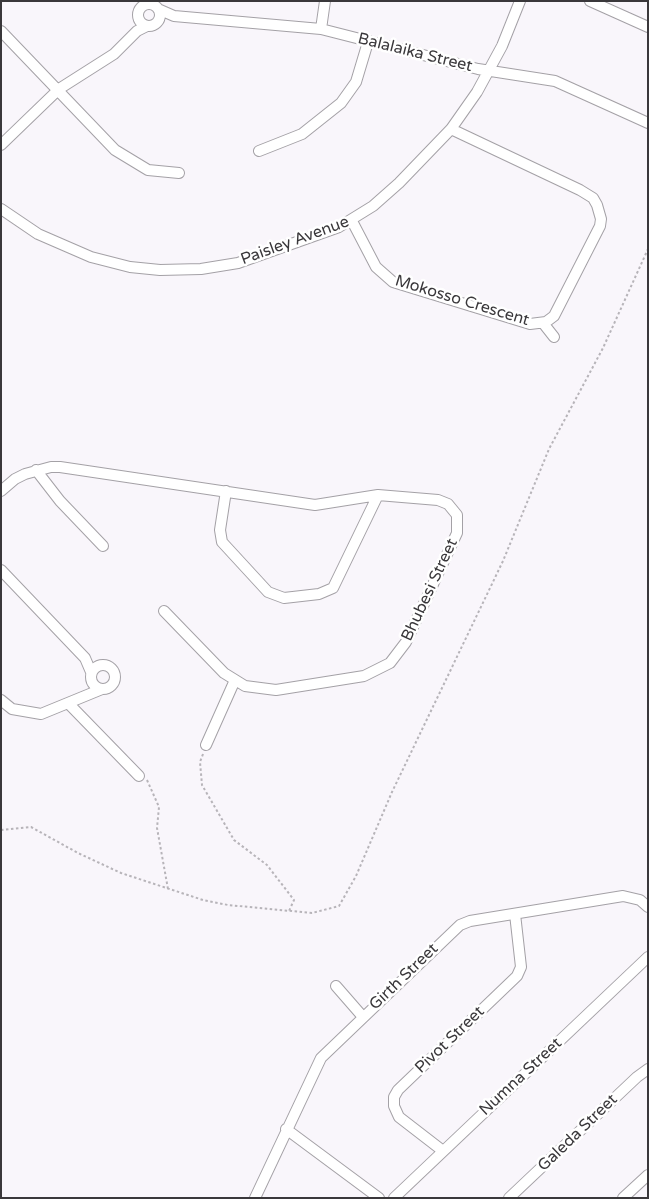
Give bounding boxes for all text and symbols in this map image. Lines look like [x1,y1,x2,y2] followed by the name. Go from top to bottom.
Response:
[356,29,474,77] street label: Balalaika Street
[238,212,352,270] street label: Paisley Avenue
[393,271,531,331] street label: Mokosso Crescent
[398,536,462,644] street label: Bhubesi Street
[366,940,442,1014] street label: Girth Street
[411,1002,489,1078] street label: Pivot Street
[476,1034,566,1120] street label: Numna Street
[534,1090,622,1176] street label: Galeda Street

